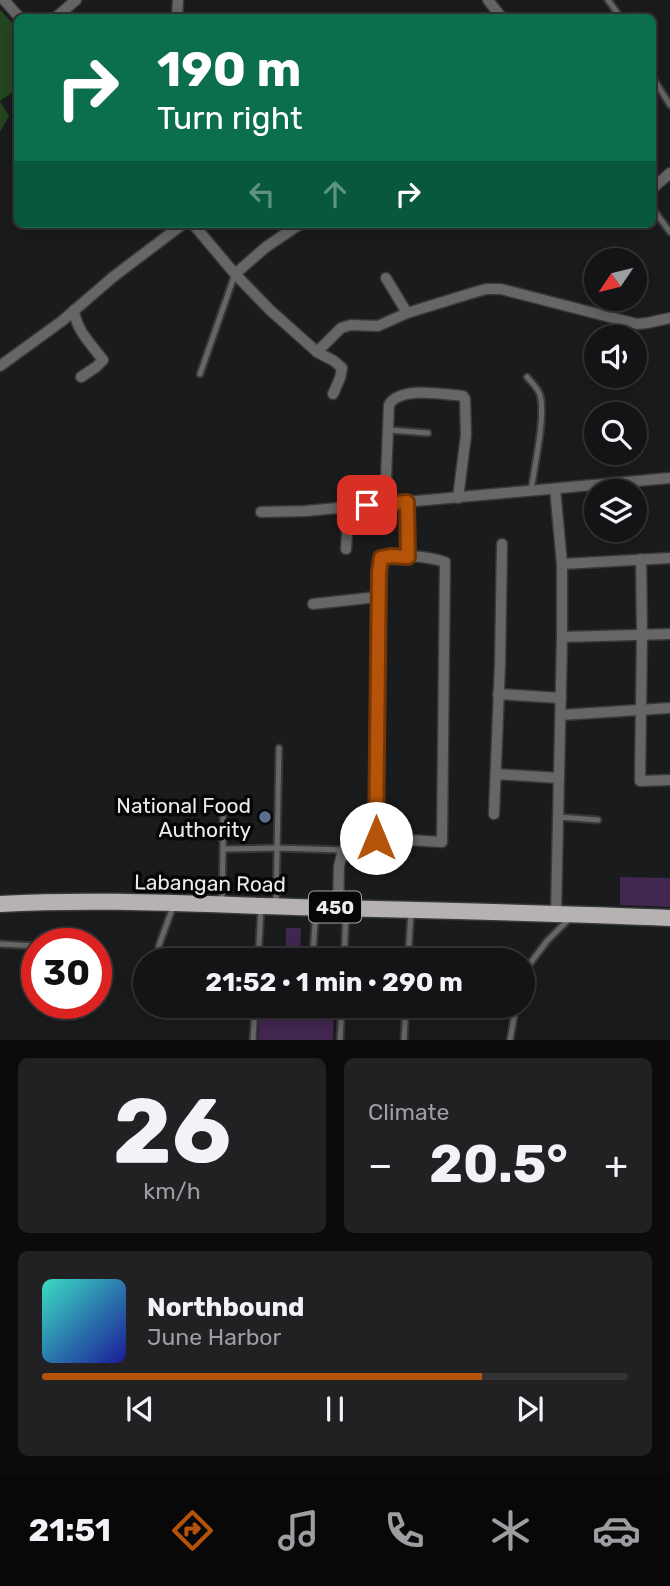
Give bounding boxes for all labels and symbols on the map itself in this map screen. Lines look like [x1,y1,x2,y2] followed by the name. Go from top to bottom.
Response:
[584,248,648,312] north arrow
[337,475,397,535] pin
[116,793,251,842] place label: National Food Authority
[339,801,413,875] position arrow
[257,809,273,825] marker: National Food Authority
[134,869,286,897] street label: Labangan Road
[309,892,361,923] road number: 450
[21,928,112,1019] speed limit sign: 30

